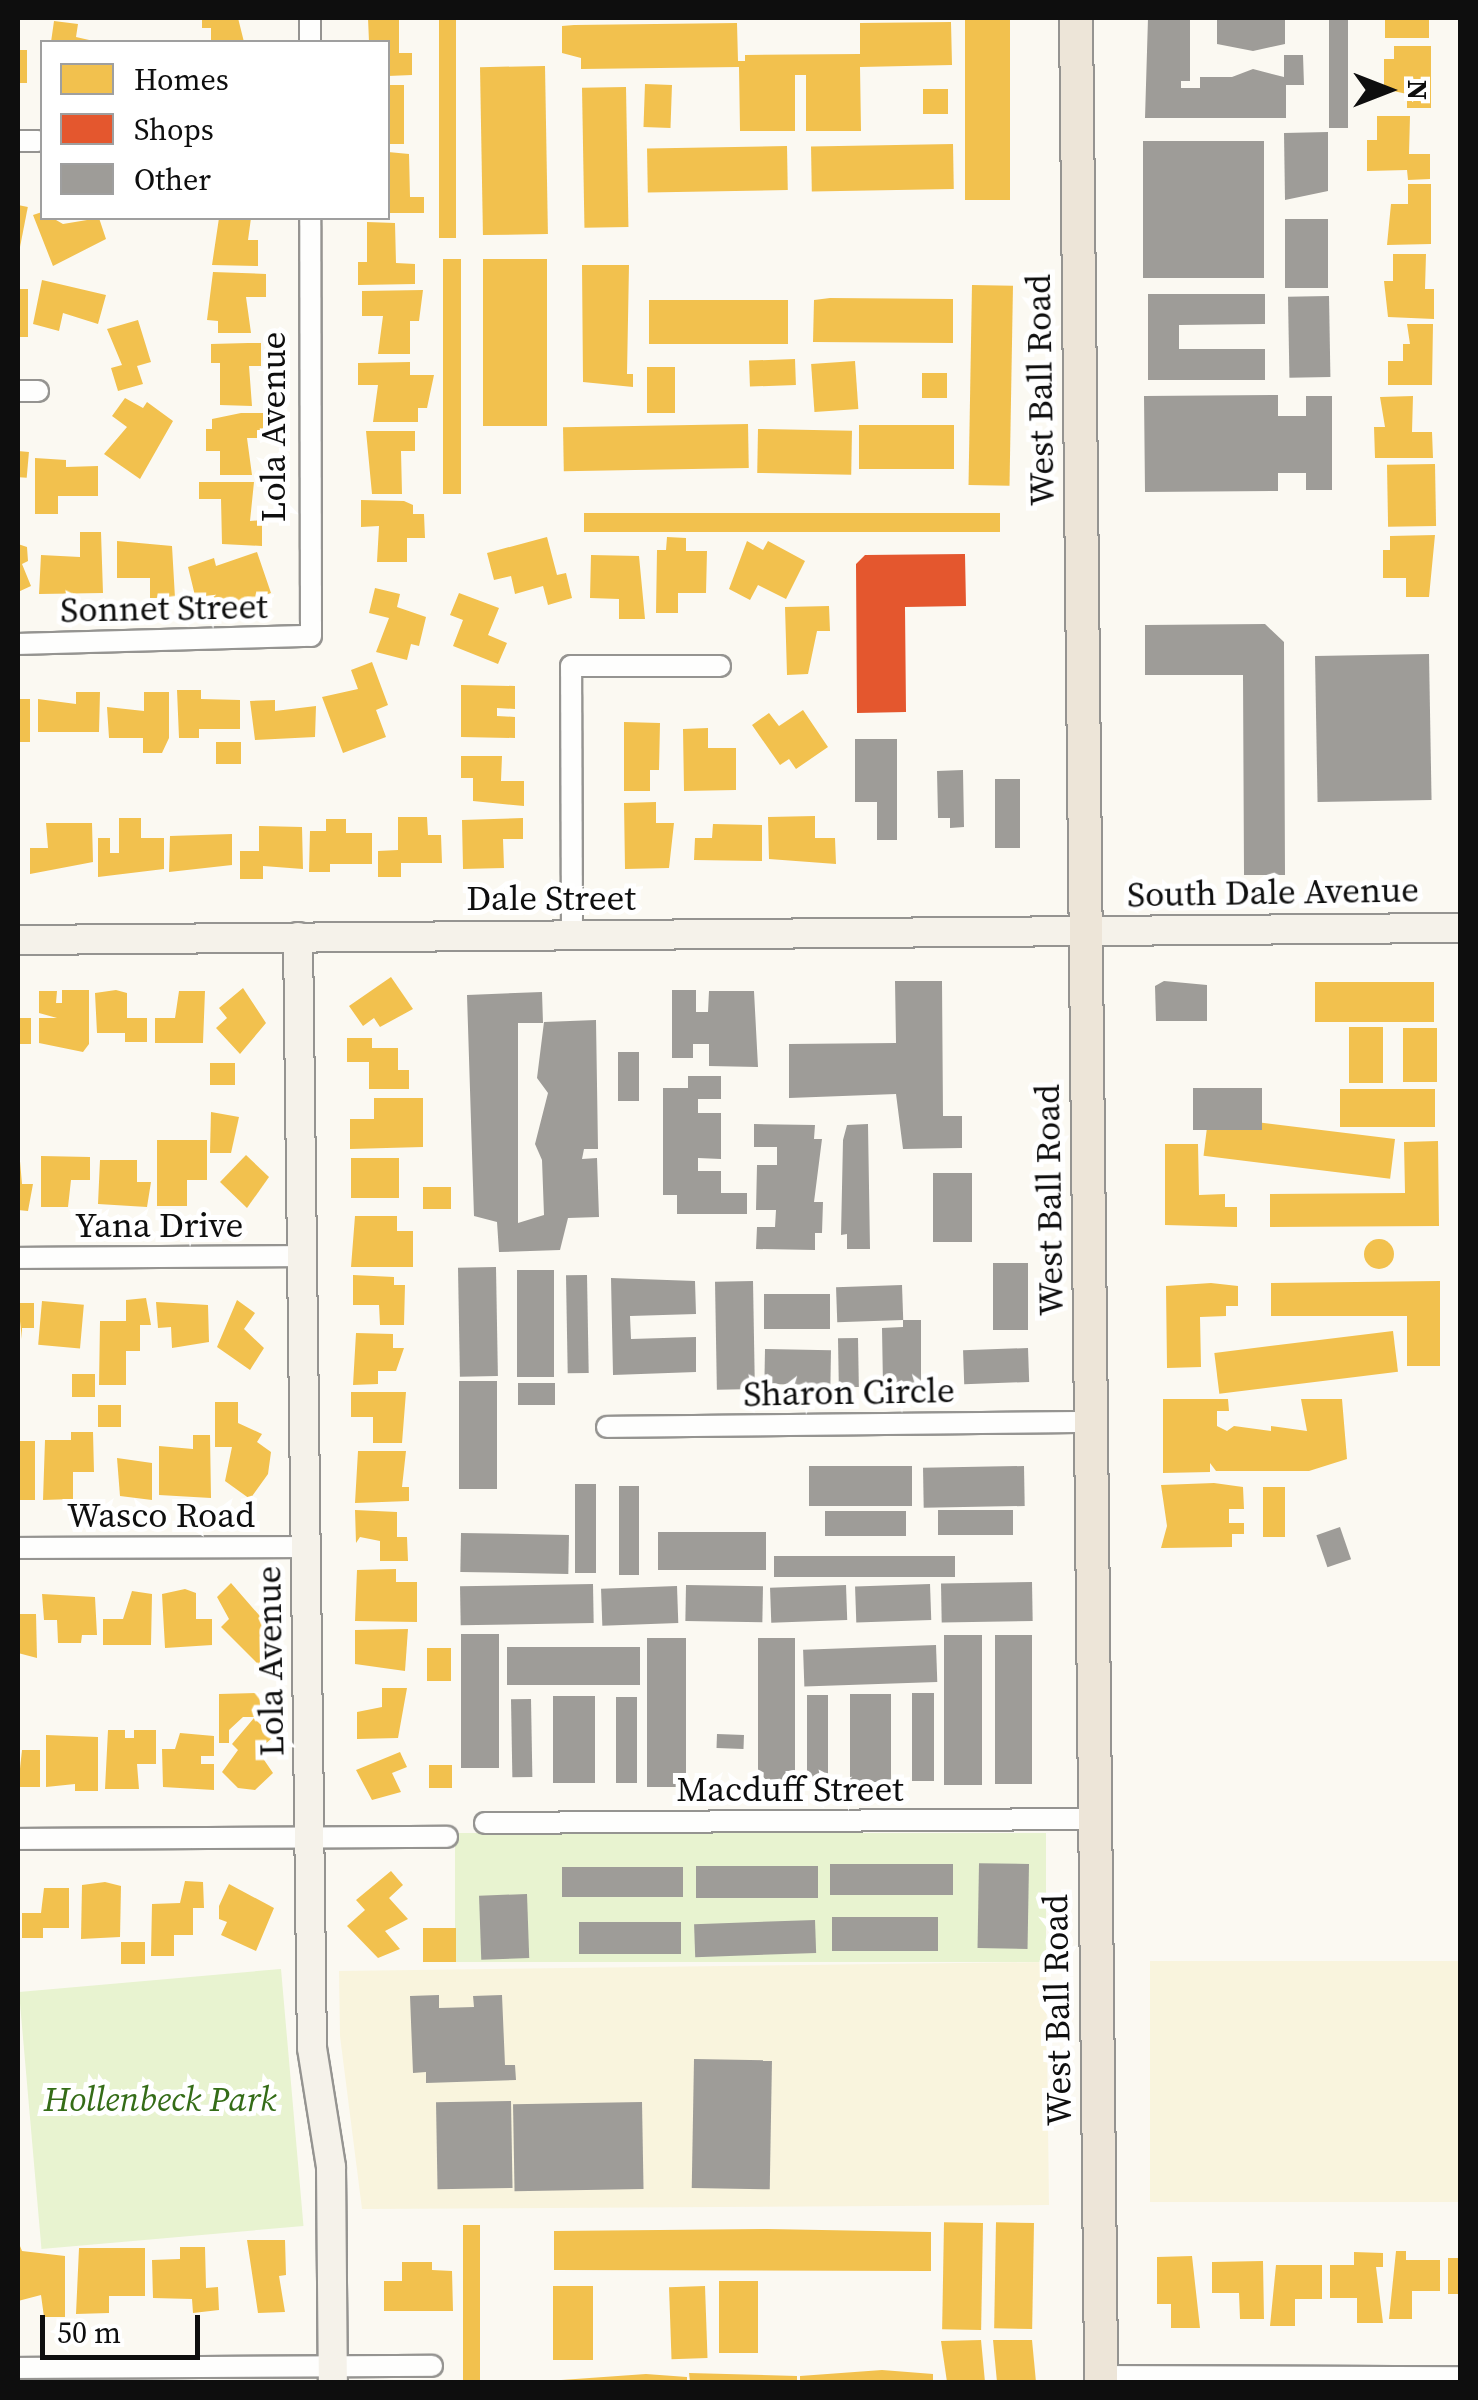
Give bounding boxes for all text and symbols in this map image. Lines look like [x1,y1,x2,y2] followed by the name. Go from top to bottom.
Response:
[40,40,390,220] legend
[1338,40,1438,140] north arrow
[134,59,229,100] text: Homes
[1399,80,1437,100] text: N
[134,109,214,150] text: Shops
[134,159,211,200] text: Other
[1017,274,1063,506] street label: West Ball Road
[252,332,294,522] street label: Lola Avenue
[60,585,268,631] street label: Sonnet Street
[1127,868,1419,916] street label: South Dale Avenue
[466,877,636,919] street label: Dale Street
[1026,1084,1072,1316] street label: West Ball Road
[75,1204,243,1246] street label: Yana Drive
[743,1369,955,1415] street label: Sharon Circle
[67,1494,255,1536] street label: Wasco Road
[247,1565,293,1757] street label: Lola Avenue
[676,1768,904,1810] street label: Macduff Street
[1034,1894,1080,2126] street label: West Ball Road
[44,2078,276,2120] park label: Hollenbeck Park
[45,2295,205,2357] scale bar
[57,2312,121,2353] text: 50 m

